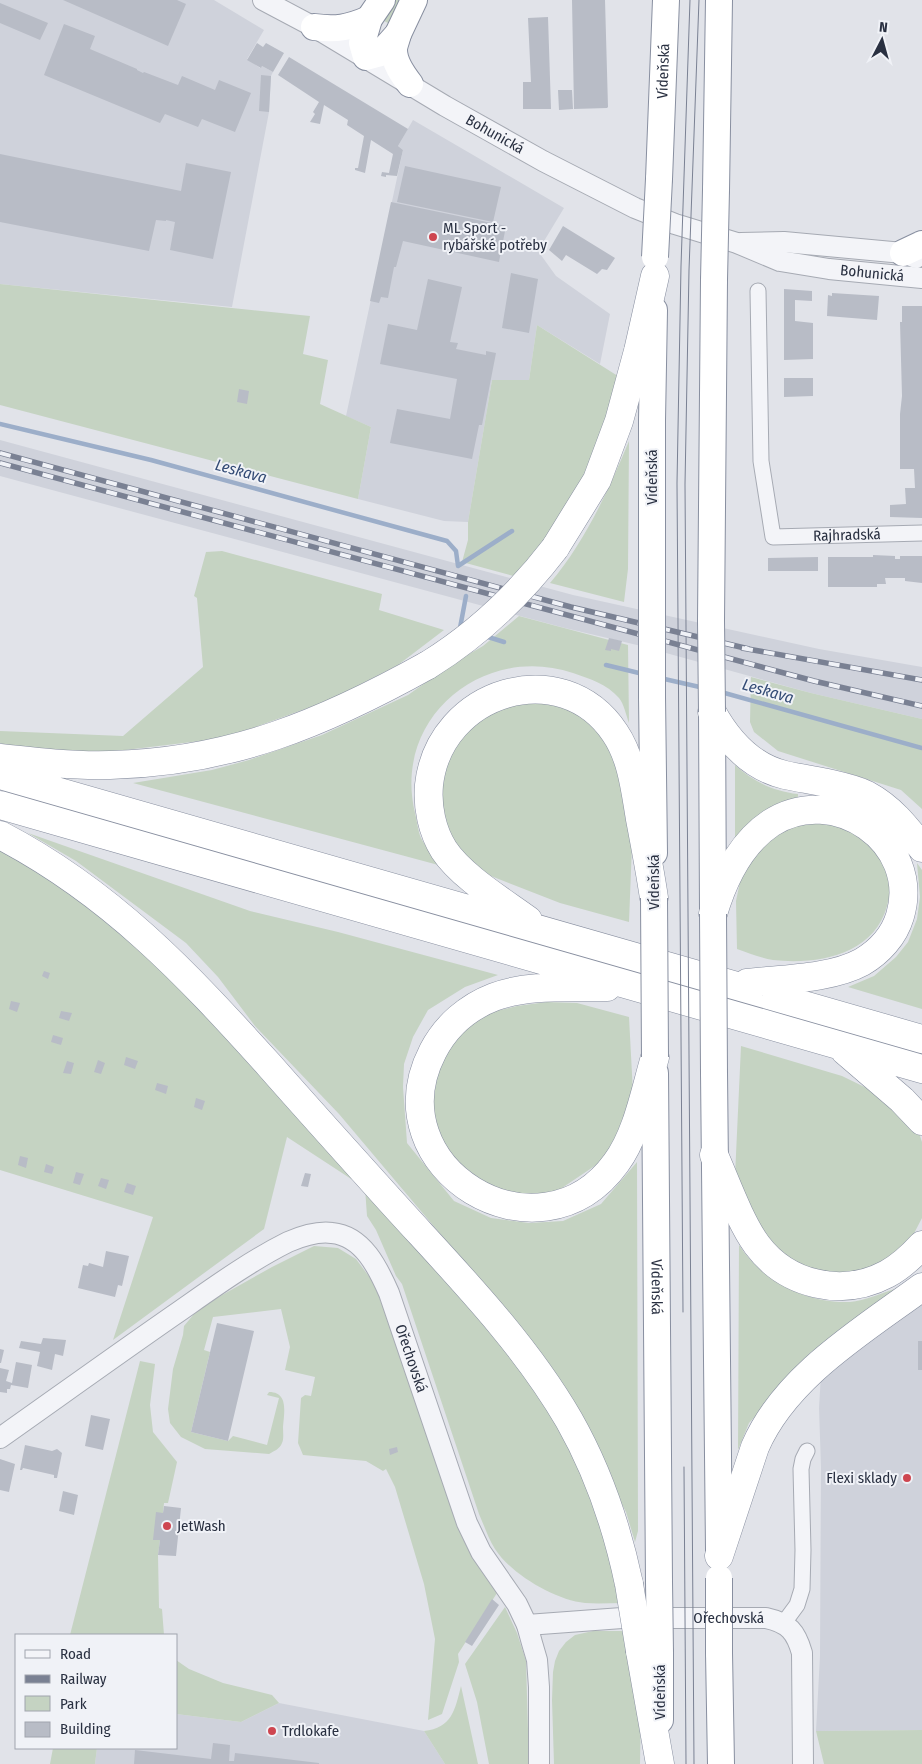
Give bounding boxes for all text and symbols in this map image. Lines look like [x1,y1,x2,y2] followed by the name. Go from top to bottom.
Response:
[857,15,907,65] north arrow
[878,19,888,36] text: N
[653,43,673,99] street label: Vídeňská
[463,111,527,158] street label: Bohunická
[443,219,547,254] place label: ML Sport - rybářské potřeby
[427,231,439,243] marker: ML Sport - rybářské potřeby
[839,261,905,285] street label: Bohunická
[643,449,661,505] street label: Vídeňská
[213,455,269,487] water label: Leskava
[813,525,881,545] street label: Rajhradská
[740,675,796,707] water label: Leskava
[645,854,663,910] street label: Vídeňská
[647,1259,666,1315] street label: Vídeňská
[391,1322,431,1395] street label: Ořechovská
[826,1469,897,1487] place label: Flexi sklady
[901,1472,913,1484] marker: Flexi sklady
[177,1517,226,1535] place label: JetWash
[161,1520,173,1532] marker: JetWash
[693,1609,764,1627] street label: Ořechovská
[15,1634,178,1749] legend
[60,1645,91,1663] text: Road
[651,1664,669,1720] street label: Vídeňská
[60,1670,107,1688] text: Railway
[60,1695,87,1713] text: Park
[60,1720,111,1738] text: Building
[282,1722,339,1740] place label: Trdlokafe
[266,1725,278,1737] marker: Trdlokafe

